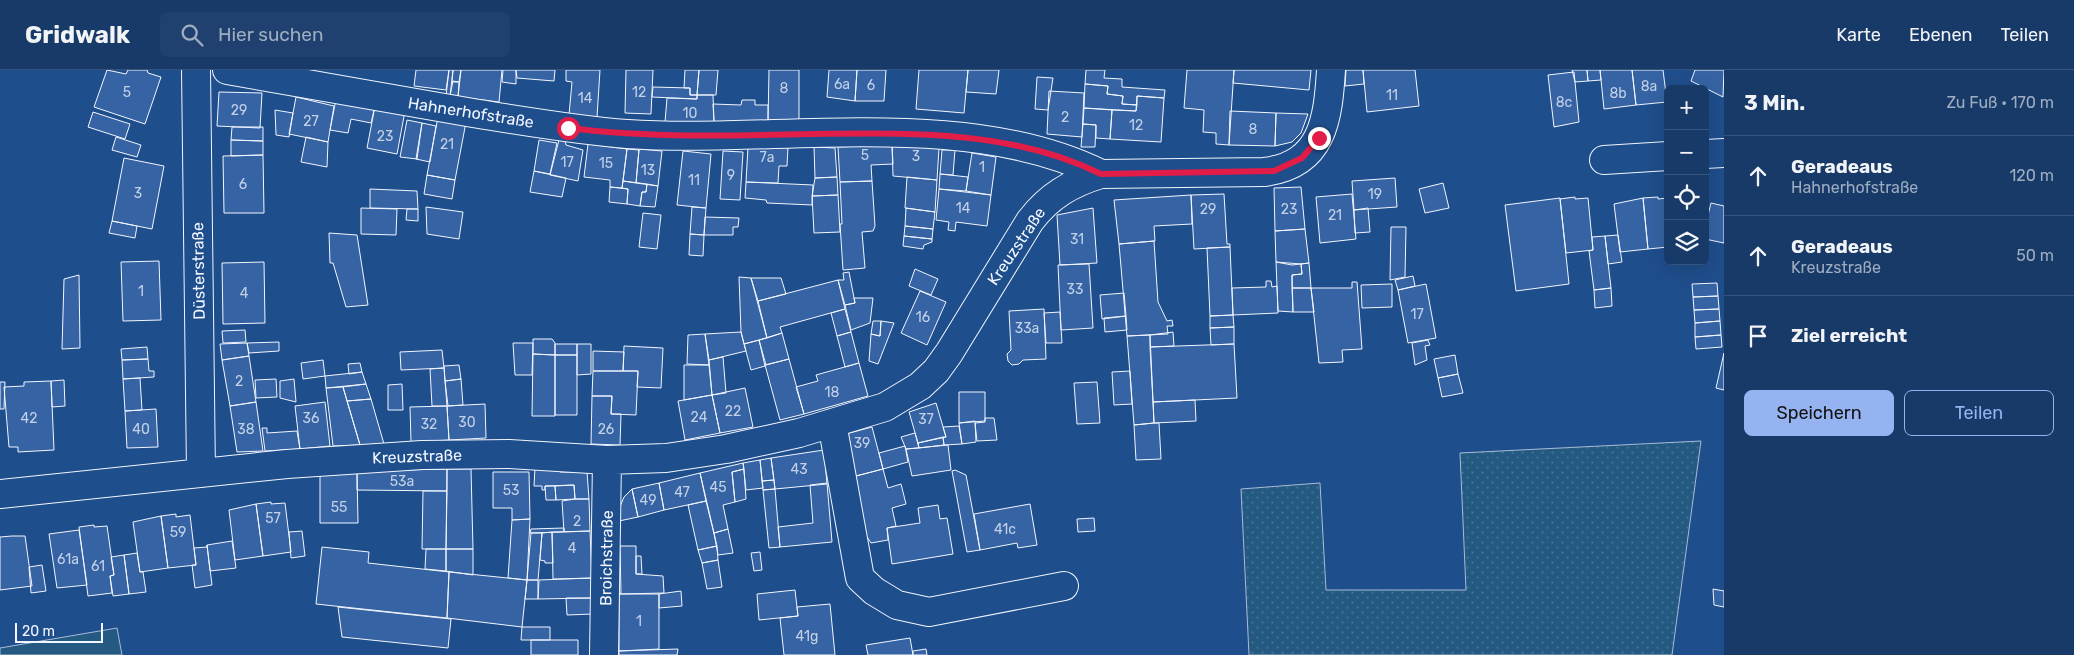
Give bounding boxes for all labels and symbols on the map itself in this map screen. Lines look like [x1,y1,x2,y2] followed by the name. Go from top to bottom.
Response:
[834,76,850,93] house number: 6a
[867,77,875,94] house number: 6
[1641,78,1657,95] house number: 8a
[780,80,789,97] house number: 8
[123,84,131,101] house number: 5
[632,84,646,101] house number: 12
[1609,85,1627,102] house number: 8b
[1386,87,1398,104] house number: 11
[578,90,593,107] house number: 14
[407,93,535,132] street label: Hahnerhofstraße
[1556,94,1573,111] house number: 8c
[231,102,247,119] house number: 29
[683,105,698,122] house number: 10
[1061,109,1069,126] house number: 2
[303,113,319,130] house number: 27
[557,117,580,140] route start
[1129,117,1143,134] house number: 12
[1249,121,1258,138] house number: 8
[1308,127,1331,150] route end
[377,128,393,145] house number: 23
[440,136,454,153] house number: 21
[861,147,869,164] house number: 5
[912,148,920,165] house number: 3
[760,149,774,166] house number: 7a
[560,154,574,171] house number: 17
[599,155,613,172] house number: 15
[979,159,985,176] house number: 1
[641,162,655,179] house number: 13
[727,167,735,184] house number: 9
[688,172,700,189] house number: 11
[239,176,247,193] house number: 6
[134,185,142,202] house number: 3
[1368,186,1382,203] house number: 19
[956,200,971,217] house number: 14
[1200,201,1216,218] house number: 29
[1281,201,1297,218] house number: 23
[983,204,1049,289] street label: Kreuzstraße
[1328,207,1342,224] house number: 21
[188,222,209,320] street label: Düsterstraße
[1070,231,1084,248] house number: 31
[1067,281,1083,298] house number: 33
[138,283,144,300] house number: 1
[240,285,249,302] house number: 4
[1410,306,1424,323] house number: 17
[916,309,930,326] house number: 16
[1015,320,1039,337] house number: 33a
[235,373,243,390] house number: 2
[825,384,840,401] house number: 18
[725,403,741,420] house number: 22
[691,409,708,426] house number: 24
[21,410,37,427] house number: 42
[303,410,319,427] house number: 36
[918,411,934,428] house number: 37
[458,414,476,431] house number: 30
[421,416,437,433] house number: 32
[132,421,150,438] house number: 40
[237,421,255,438] house number: 38
[598,421,614,438] house number: 26
[854,435,870,452] house number: 39
[372,445,462,468] street label: Kreuzstraße
[790,461,808,478] house number: 43
[390,473,414,490] house number: 53a
[709,479,727,496] house number: 45
[503,482,519,499] house number: 53
[674,484,690,501] house number: 47
[640,492,656,509] house number: 49
[331,499,347,516] house number: 55
[265,510,281,527] house number: 57
[596,510,617,606] street label: Broichstraße
[573,513,581,530] house number: 2
[994,521,1016,538] house number: 41c
[170,524,186,541] house number: 59
[568,540,577,557] house number: 4
[57,551,79,568] house number: 61a
[91,558,105,575] house number: 61
[636,613,642,630] house number: 1
[15,620,102,643] scale bar
[796,628,818,645] house number: 41g

